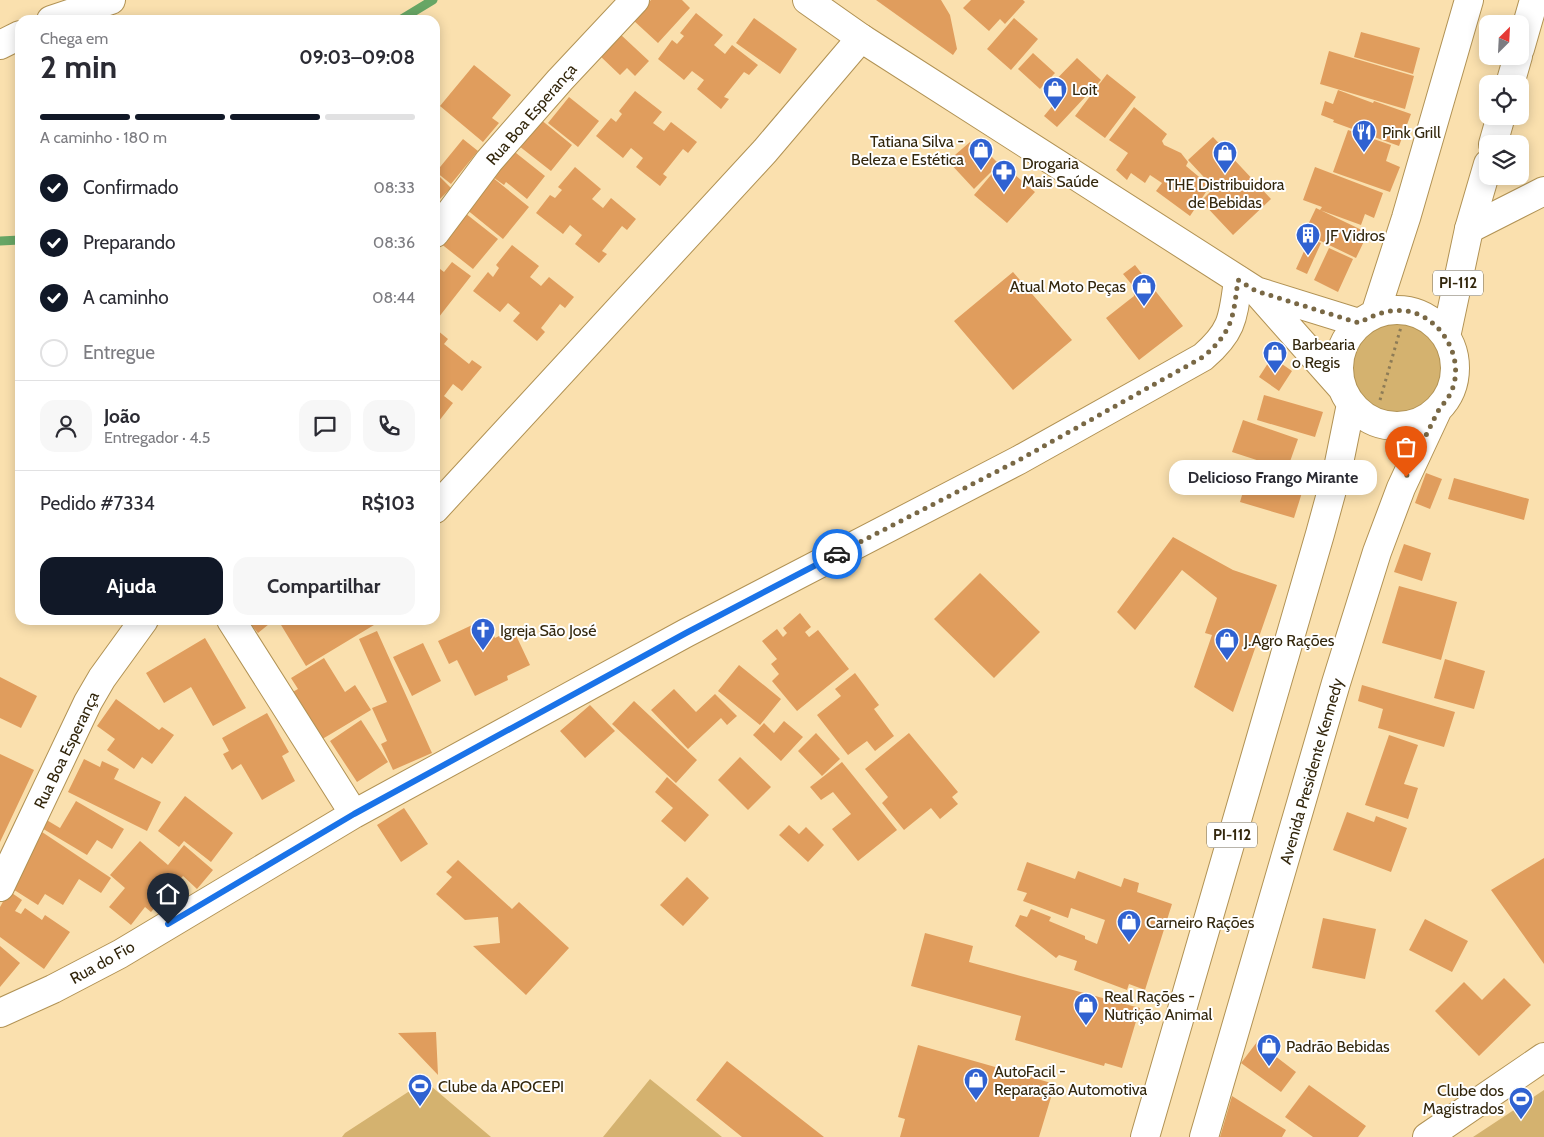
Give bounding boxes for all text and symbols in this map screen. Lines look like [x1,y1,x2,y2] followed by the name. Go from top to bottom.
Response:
[1479,15,1529,65] north arrow
[1479,15,1529,185] map controls
[40,29,108,48] text: Chega em
[299,46,415,69] text: 09:03–09:08
[40,47,117,86] text: 2 min
[482,60,581,169] street label: Rua Boa Esperança
[1479,75,1529,125] button: locate
[1042,76,1068,110] shop icon: Loit
[1072,80,1098,99] place label: Loit
[1351,119,1377,153] restaurant icon: Pink Grill
[1382,123,1441,142] place label: Pink Grill
[40,128,167,147] text: A caminho · 180 m
[851,132,964,169] place label: Tatiana Silva - Beleza e Estética
[1479,135,1529,185] button: layers
[968,137,994,171] shop icon: Tatiana Silva - Beleza e Estética
[1212,140,1238,174] shop icon: THE Distribuidora de Bebidas
[1022,154,1099,191] place label: Drogaria Mais Saúde
[991,159,1017,193] pharmacy icon: Drogaria Mais Saúde
[40,174,68,202] icon: check
[1166,175,1285,212] place label: THE Distribuidora de Bebidas
[83,176,179,199] text: Confirmado
[373,178,415,197] text: 08:33
[1295,222,1321,256] building icon: JF Vidros
[1325,226,1385,245] place label: JF Vidros
[40,229,68,257] icon: check
[83,231,176,254] text: Preparando
[373,233,415,252] text: 08:36
[1433,270,1483,296] road number: PI-112
[1131,273,1157,307] shop icon: Atual Moto Peças
[1010,277,1126,296] place label: Atual Moto Peças
[40,284,68,312] icon: check
[83,286,169,309] text: A caminho
[372,288,415,307] text: 08:44
[1292,335,1355,372] place label: Barbearia o Regis
[1262,340,1288,374] shop icon: Barbearia o Regis
[83,341,155,364] text: Entregue
[40,400,92,452] button: person
[299,400,351,452] button: chat
[363,400,415,452] button: phone
[104,405,140,428] text: João
[1385,426,1427,477] pin
[104,428,210,447] text: Entregador · 4.5
[1392,433,1420,461] icon: bag
[1168,460,1376,494] callout: Delicioso Frango Mirante
[1188,468,1358,487] text: Delicioso Frango Mirante
[40,492,155,515] text: Pedido #7334
[361,492,415,515] text: R$103
[812,529,862,579] courier
[823,540,851,568] icon: car
[40,557,223,615] button: Ajuda
[233,557,415,615] button: Compartilhar
[470,617,496,651] church icon: Igreja São José
[500,621,596,640] place label: Igreja São José
[1214,627,1240,661] shop icon: J.Agro Rações
[1243,631,1335,650] place label: J.Agro Rações
[1276,676,1347,866] street label: Avenida Presidente Kennedy
[30,688,103,812] street label: Rua Boa Esperança
[1207,822,1257,848] road number: PI-112
[147,873,189,924] pin
[154,880,182,908] icon: home
[1116,909,1142,943] shop icon: Carneiro Rações
[1146,913,1255,932] place label: Carneiro Rações
[67,937,138,988] street label: Rua do Fio
[1104,987,1213,1024] place label: Real Rações - Nutrição Animal
[1073,992,1099,1026] shop icon: Real Rações - Nutrição Animal
[1256,1033,1282,1067] shop icon: Padrão Bebidas
[1286,1037,1390,1056] place label: Padrão Bebidas
[994,1062,1148,1099] place label: AutoFacil - Reparação Automotiva
[963,1067,989,1101] shop icon: AutoFacil - Reparação Automotiva
[407,1073,433,1107] sports icon: Clube da APOCEPI
[438,1077,564,1096] place label: Clube da APOCEPI
[1423,1081,1504,1118] place label: Clube dos Magistrados
[1508,1086,1534,1120] sports icon: Clube dos Magistrados

